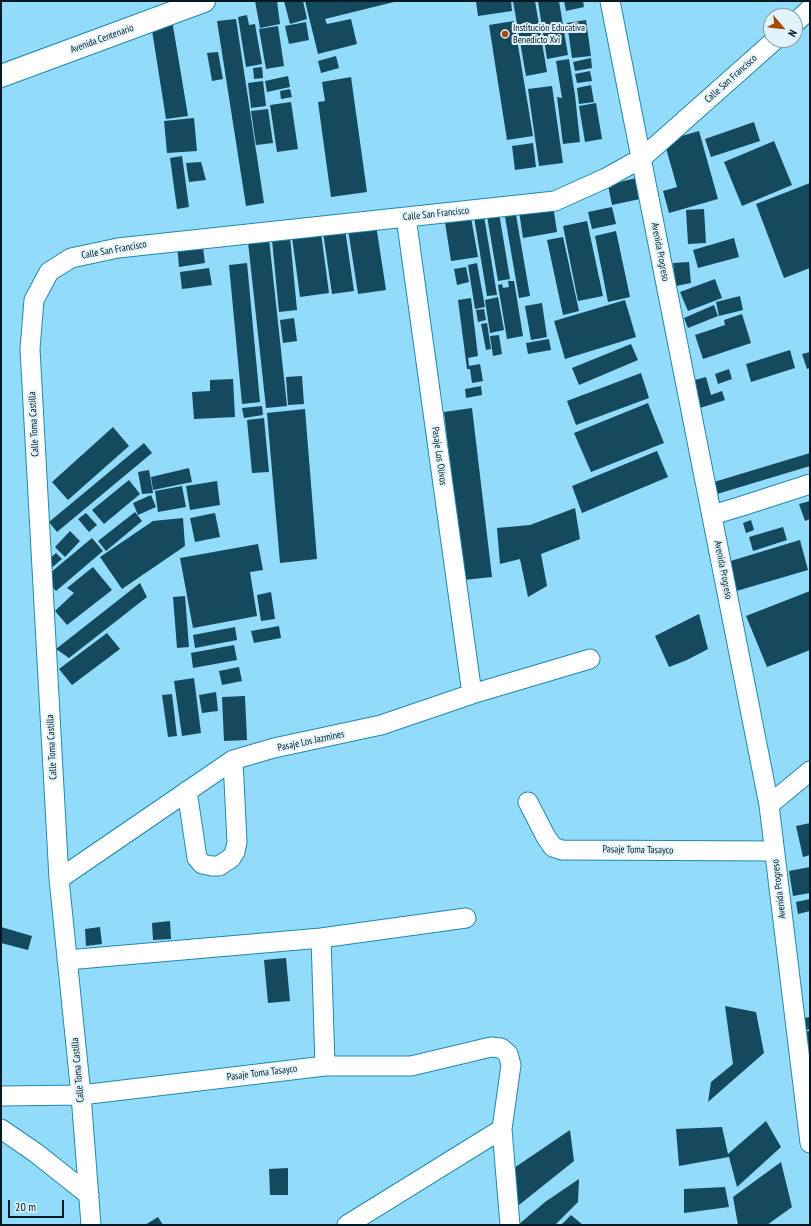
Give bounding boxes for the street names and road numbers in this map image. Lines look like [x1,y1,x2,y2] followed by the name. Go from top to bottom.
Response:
[69,22,135,56] street label: Avenida Centenario
[702,52,760,106] street label: Calle San Francisco
[402,205,470,223] street label: Calle San Francisco
[648,222,672,282] street label: Avenida Progreso
[80,238,148,262] street label: Calle San Francisco
[26,391,42,457] street label: Calle Toma Castilla
[429,426,449,486] street label: Pasaje Los Olivos
[711,540,735,600] street label: Avenida Progreso
[44,714,60,780] street label: Calle Toma Castilla
[276,728,346,754] street label: Pasaje Los Jazmines
[602,843,674,857] street label: Pasaje Toma Tasayco
[769,859,789,919] street label: Avenida Progreso
[69,1037,87,1103] street label: Calle Toma Castilla
[226,1063,298,1083] street label: Pasaje Toma Tasayco

